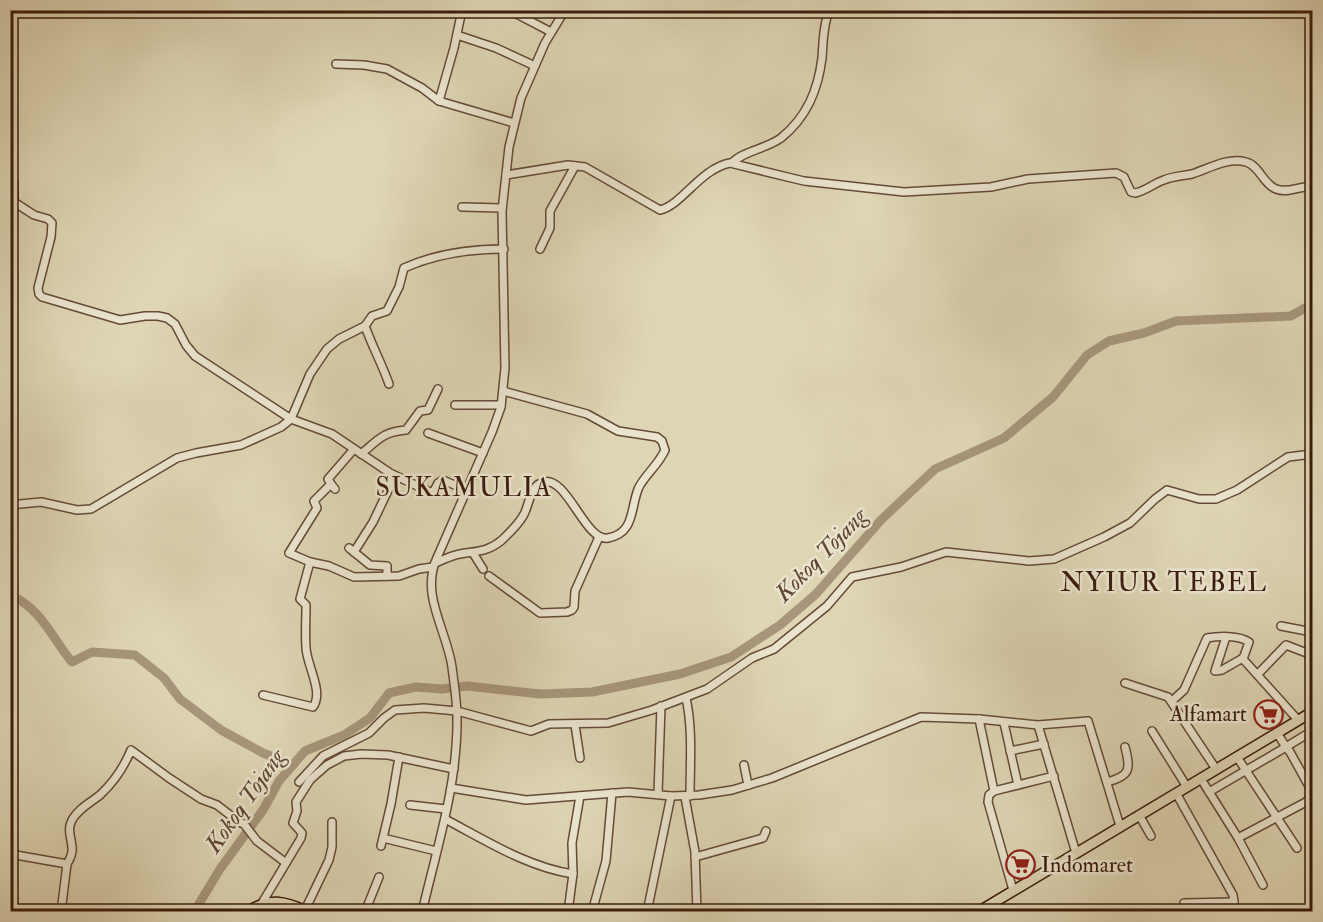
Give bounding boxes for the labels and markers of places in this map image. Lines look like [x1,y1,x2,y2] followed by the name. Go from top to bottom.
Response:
[1252,698,1284,730] supermarket icon: Alfamart
[1169,700,1247,728] place label: Alfamart
[1004,849,1036,881] supermarket icon: Indomaret
[1041,851,1133,879] place label: Indomaret

